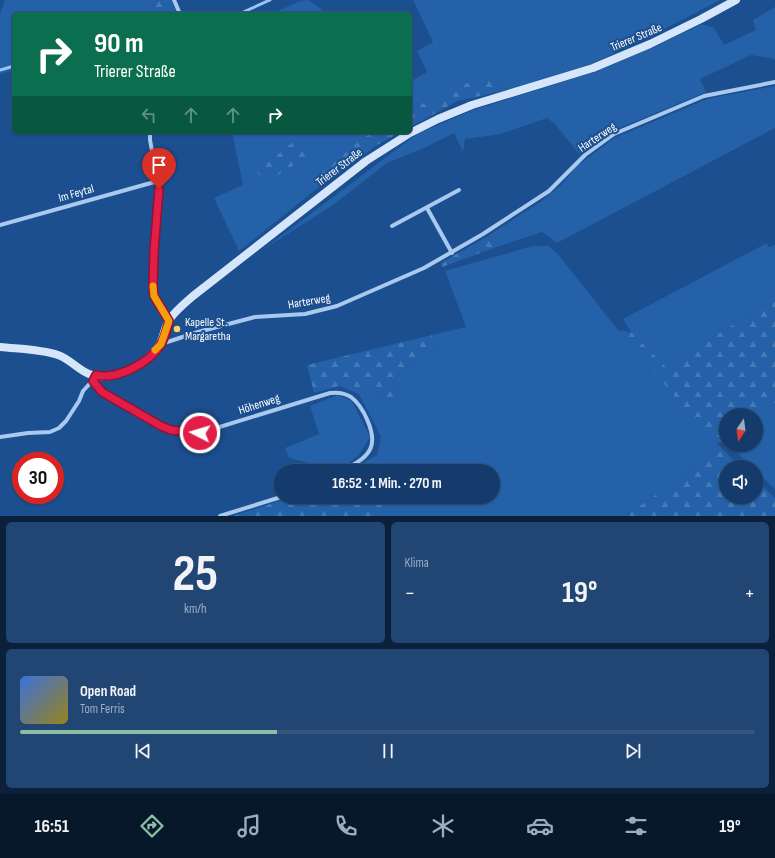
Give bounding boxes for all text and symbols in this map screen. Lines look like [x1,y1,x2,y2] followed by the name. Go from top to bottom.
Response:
[608,20,664,55] street label: Trierer Straße
[94,27,144,60] text: 90 m
[28,28,80,80] icon: right
[94,61,176,82] text: Trierer Straße
[138,104,160,126] icon: left
[180,104,202,126] icon: ahead
[222,104,244,126] icon: ahead
[264,104,286,126] icon: right
[575,119,619,156] street label: Harterweg
[313,145,366,190] street label: Trierer Straße
[142,148,176,189] pin
[148,154,170,176] icon: arrive
[57,181,96,206] street label: Im Feytal
[287,290,332,313] street label: Harterweg
[185,315,231,344] place label: Kapelle St. Margaretha
[172,324,182,334] marker: Kapelle St. Margaretha
[237,391,282,418] street label: Höhenweg
[719,408,763,452] north arrow
[719,408,763,504] map controls
[179,412,221,454] position arrow
[12,452,64,504] speed limit sign: 30
[719,460,763,504] button: sound
[332,474,442,493] text: 16:52 · 1 Min. · 270 m
[172,543,218,606] text: 25
[405,555,429,571] text: Klima
[562,575,597,611] text: 19°
[405,580,415,607] text: −
[744,580,755,607] text: +
[184,601,206,617] text: km/h
[80,682,136,701] text: Open Road
[80,701,125,717] text: Tom Ferris
[132,740,154,762] icon: previous
[377,740,399,762] icon: pause
[622,740,644,762] icon: next
[138,812,166,840] icon: directions
[235,812,263,840] icon: music
[332,812,360,840] icon: phone
[429,812,457,840] icon: climate
[526,812,554,840] icon: car
[622,812,650,840] icon: filters
[34,816,69,837] text: 16:51
[719,816,741,837] text: 19°

